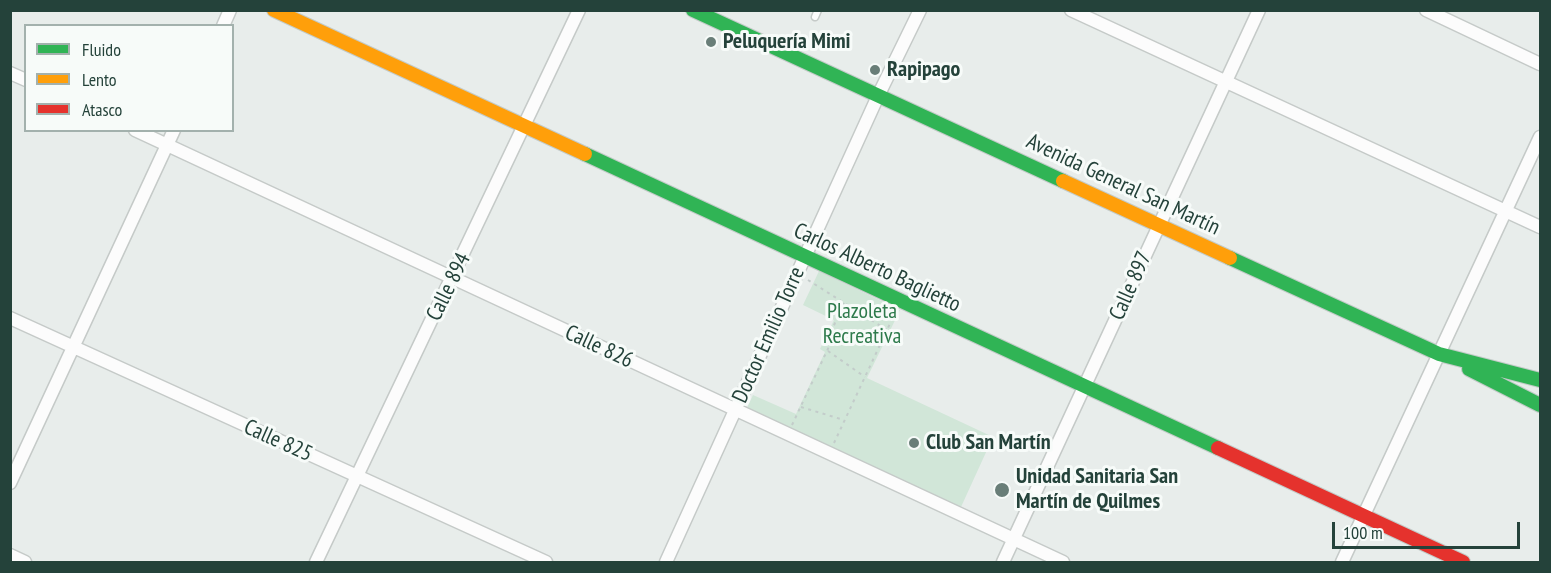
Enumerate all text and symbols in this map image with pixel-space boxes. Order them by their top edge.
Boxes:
legend [24,24,234,132]
place label: Peluquería Mimi [723,29,850,55]
marker: Peluquería Mimi [704,35,718,49]
text: Fluido [82,38,121,61]
place label: Rapipago [887,57,960,83]
marker: Rapipago [868,63,882,77]
text: Lento [82,68,117,91]
text: Atasco [82,98,122,121]
street label: Avenida General San Martín [1022,129,1224,241]
street label: Carlos Alberto Baglietto [789,218,965,318]
street label: Calle 897 [1104,248,1158,324]
street label: Calle 894 [421,249,477,325]
street label: Doctor Emilio Torre [727,263,811,407]
park label: Plazoleta Recreativa [823,299,901,350]
street label: Calle 826 [561,320,637,374]
street label: Calle 825 [240,414,316,468]
place label: Club San Martín [926,430,1051,456]
marker: Club San Martín [907,436,921,450]
place label: Unidad Sanitaria San Martín de Quilmes [1016,464,1178,516]
marker: Unidad Sanitaria San Martín de Quilmes [993,481,1011,499]
scale bar [1335,510,1522,548]
text: 100 m [1343,521,1383,544]

